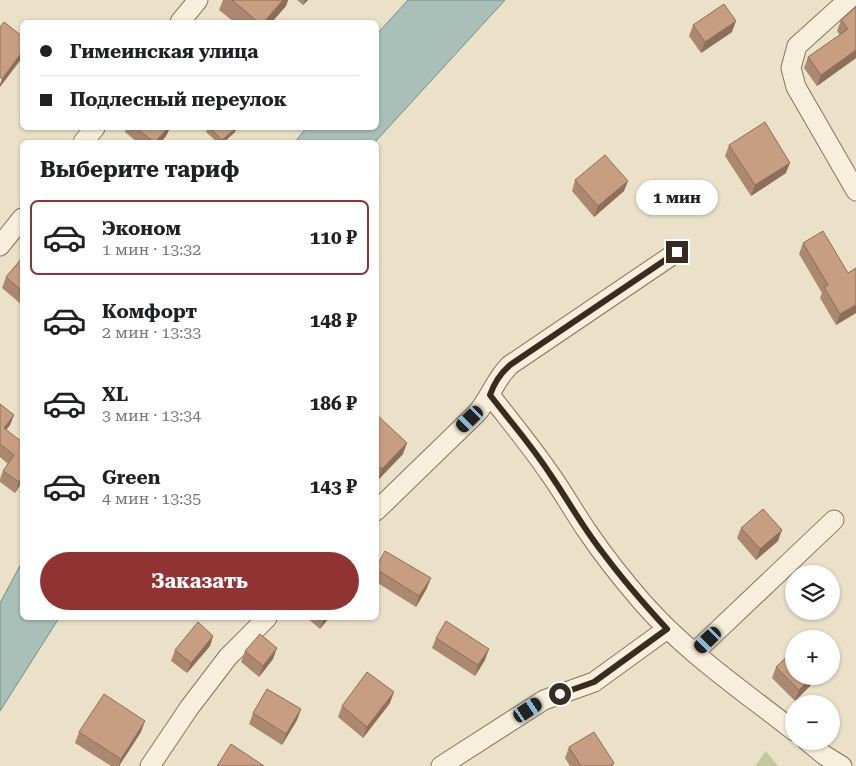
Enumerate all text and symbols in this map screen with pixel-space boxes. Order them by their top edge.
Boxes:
text: Гимеинская улица [70,40,258,63]
text: Подлесный переулок [70,88,287,111]
text: Выберите тариф [40,157,239,182]
callout: 1 мин [636,180,718,214]
text: 1 мин [653,188,701,207]
icon: car [42,215,87,260]
text: Эконом [102,217,181,240]
text: 110 ₽ [310,226,357,249]
text: 1 мин · 13:32 [102,240,201,259]
route end [666,241,688,263]
icon: car [42,298,87,343]
text: Комфорт [102,300,197,323]
text: 148 ₽ [310,309,357,332]
text: 2 мин · 13:33 [102,323,201,342]
icon: car [42,381,87,426]
text: XL [102,383,128,406]
text: 186 ₽ [310,392,357,415]
car [453,403,486,435]
text: 3 мин · 13:34 [102,406,201,425]
icon: car [42,464,87,509]
text: Green [102,466,160,489]
text: 143 ₽ [310,475,357,498]
text: 4 мин · 13:35 [102,489,201,508]
button: Заказать [40,552,359,610]
map controls [785,565,840,750]
button: layers [785,565,840,620]
car [691,624,724,656]
button: + [785,630,840,685]
route start [549,683,571,705]
car [511,695,544,725]
button: − [785,695,840,750]

